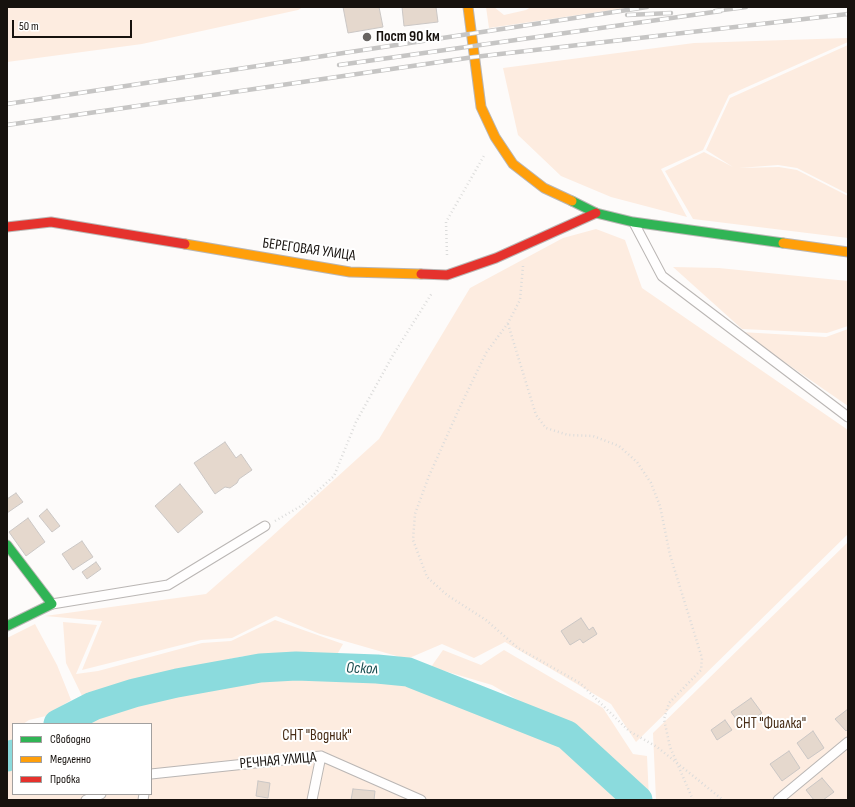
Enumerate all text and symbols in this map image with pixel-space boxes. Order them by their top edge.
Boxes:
scale bar [14,12,134,38]
text: 50 m [19,19,39,34]
place label: Пост 90 км [376,28,440,46]
marker: Пост 90 км [361,31,373,43]
street label: БЕРЕГОВАЯ УЛИЦА [261,235,357,265]
water label: Оскол [346,659,378,679]
park label: СНТ "Фиалка" [736,715,806,733]
legend [12,723,152,795]
park label: СНТ "Водник" [282,727,352,745]
text: Свободно [50,732,91,747]
street label: РЕЧНАЯ УЛИЦА [239,749,317,773]
text: Медленно [50,752,91,767]
text: Пробка [50,772,80,787]

